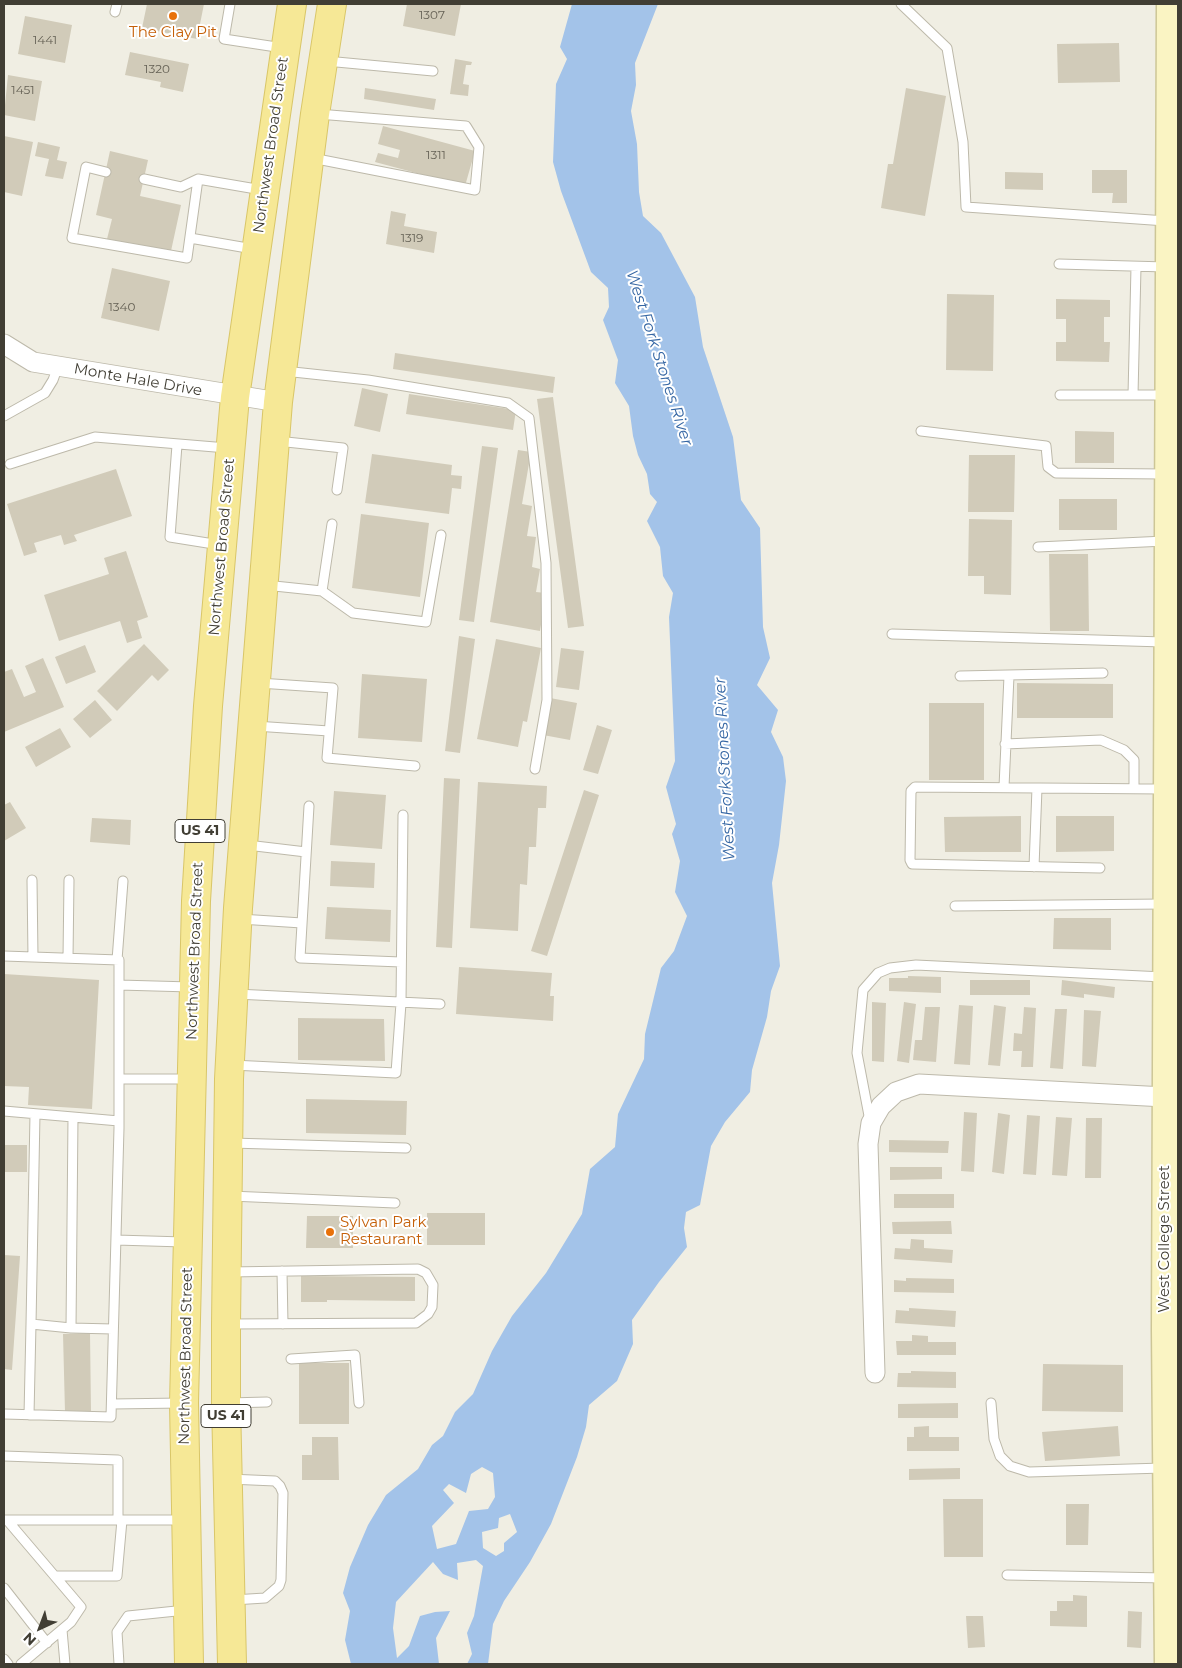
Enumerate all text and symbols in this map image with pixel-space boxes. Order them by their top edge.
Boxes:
house number: 1307 [419,8,445,22]
marker: The Clay Pit [167,10,179,22]
place label: The Clay Pit [129,24,217,42]
house number: 1441 [33,33,57,47]
street label: Northwest Broad Street [250,56,292,234]
house number: 1320 [144,62,170,76]
house number: 1451 [11,83,35,97]
house number: 1311 [426,148,446,162]
house number: 1319 [401,231,423,245]
water label: West Fork Stones River [622,268,696,448]
house number: 1340 [109,300,135,314]
street label: Monte Hale Drive [72,360,204,400]
street label: Northwest Broad Street [205,458,239,636]
water label: West Fork Stones River [711,677,739,861]
road number: US 41 [175,819,225,842]
street label: Northwest Broad Street [183,862,207,1040]
street label: West College Street [1156,1165,1174,1313]
place label: Sylvan Park Restaurant [340,1214,426,1249]
marker: Sylvan Park Restaurant [324,1226,336,1238]
street label: Northwest Broad Street [175,1267,197,1445]
road number: US 41 [201,1404,251,1428]
north arrow [15,1603,65,1653]
text: N [19,1629,40,1649]

